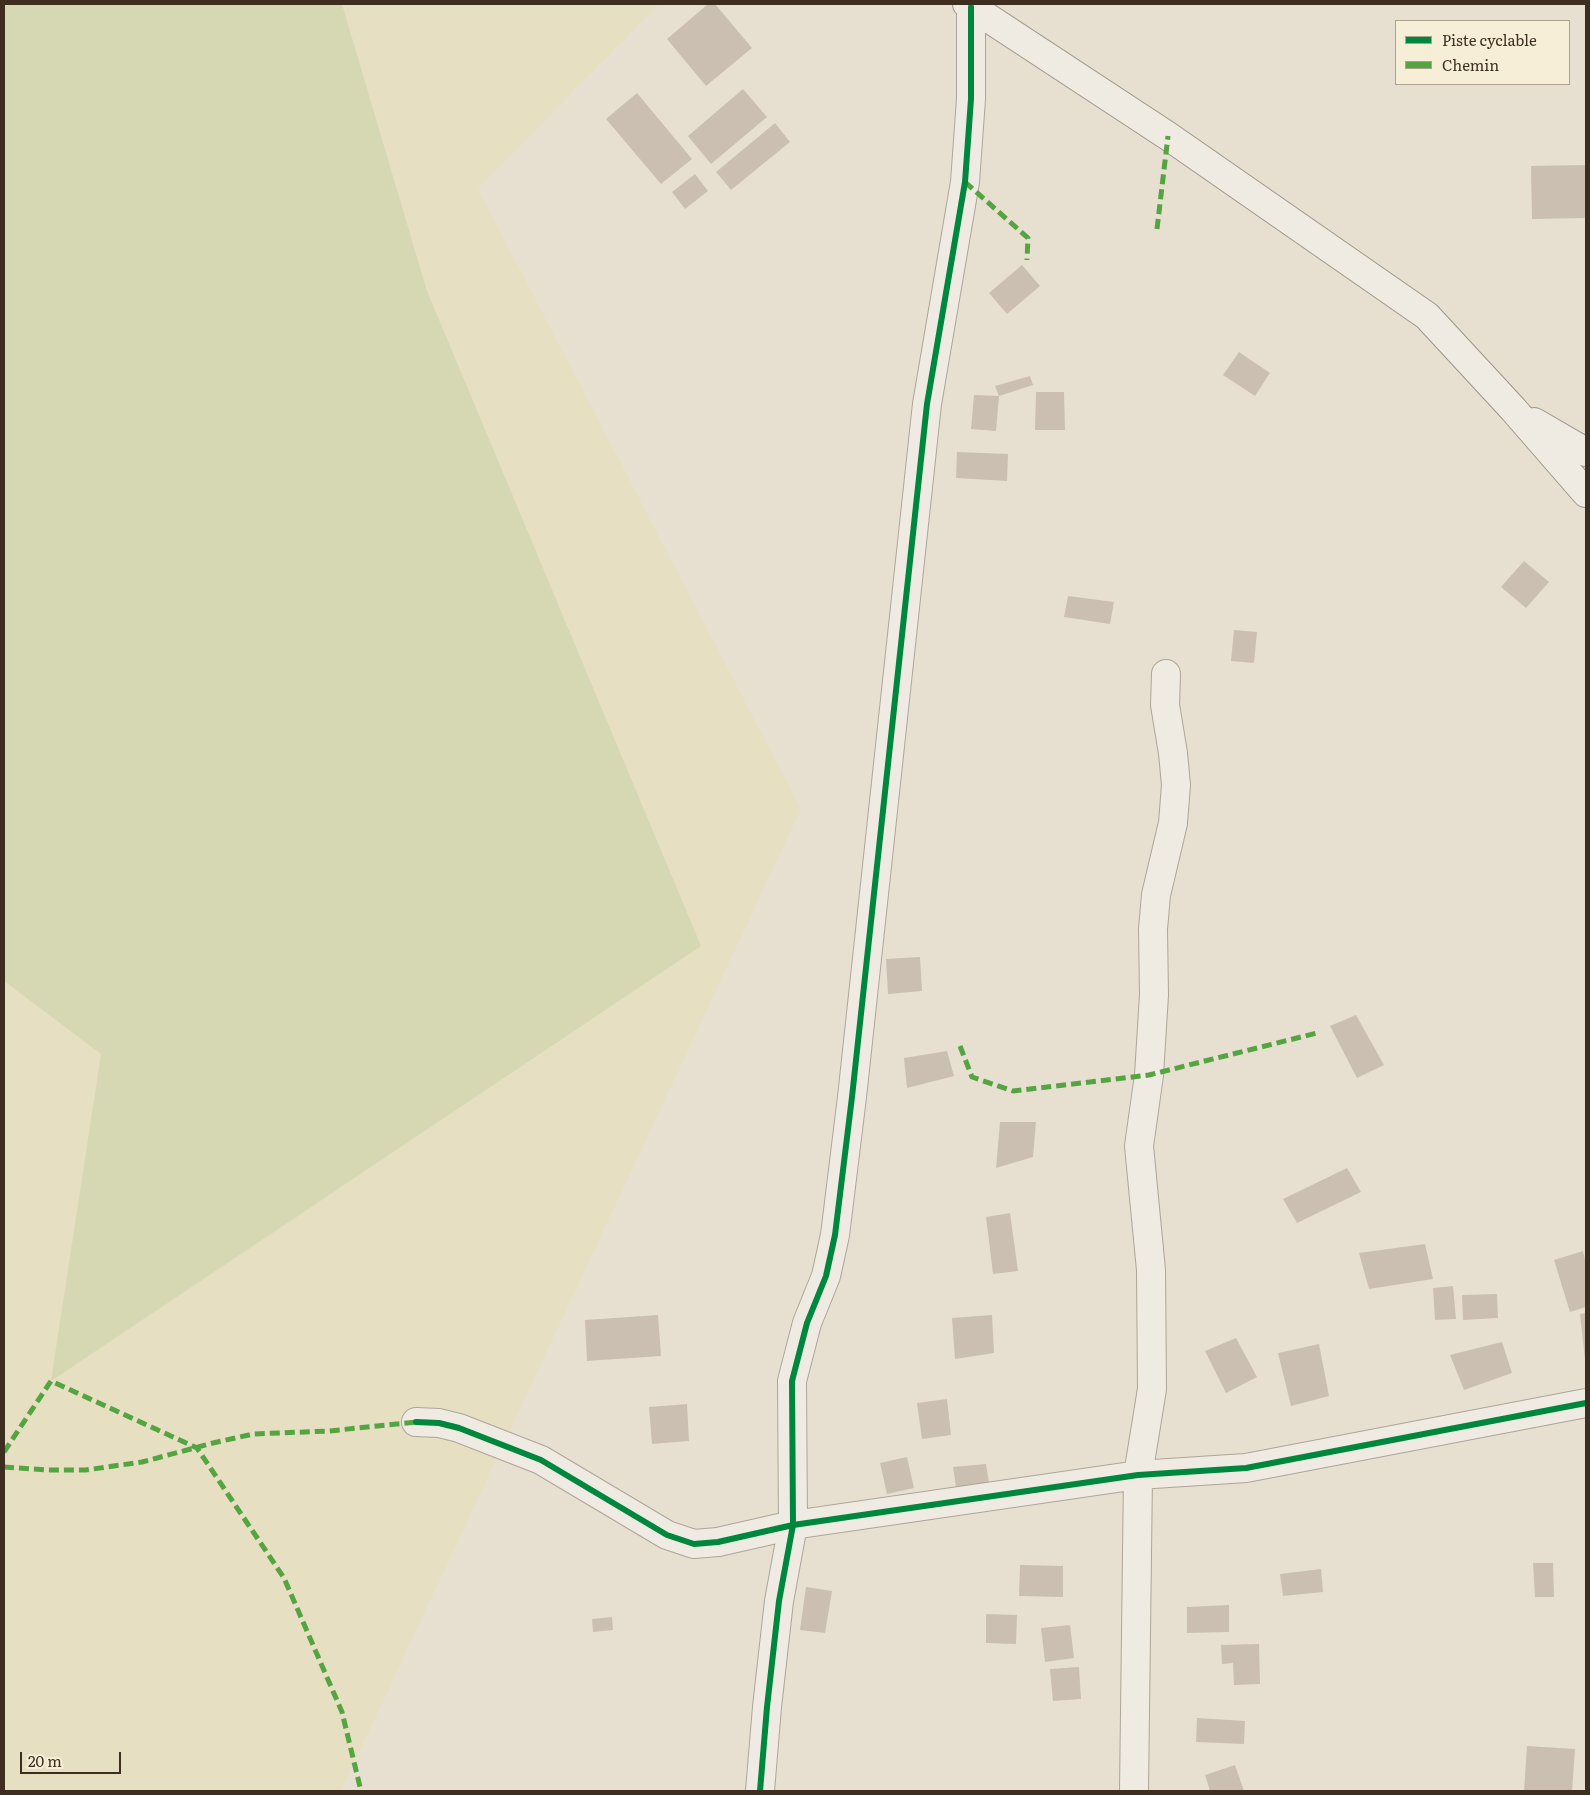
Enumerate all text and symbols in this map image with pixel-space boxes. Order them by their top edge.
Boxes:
legend [1395,20,1570,85]
text: Piste cyclable [1442,28,1537,51]
text: Chemin [1442,53,1499,76]
scale bar [22,1742,124,1774]
text: 20 m [28,1749,62,1772]

